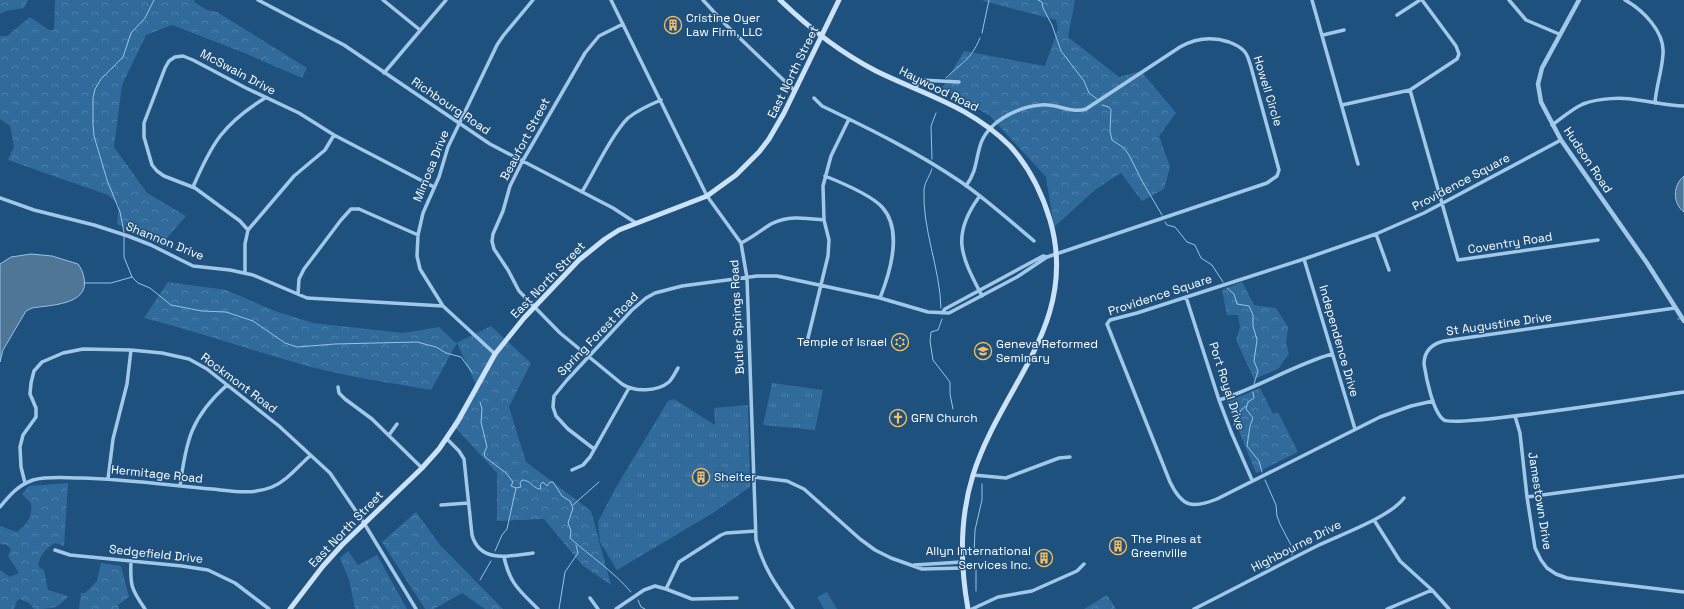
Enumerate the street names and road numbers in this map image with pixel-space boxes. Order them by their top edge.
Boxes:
street label: East North Street [764,23,822,121]
street label: McSwain Drive [197,45,279,99]
street label: Howell Circle [1250,54,1286,128]
street label: Haywood Road [897,63,981,115]
street label: Richbourg Road [408,74,494,138]
street label: Beaufort Street [496,95,554,183]
street label: Hudson Road [1560,124,1616,196]
street label: Mimosa Drive [409,128,453,204]
street label: Providence Square [1409,149,1513,215]
street label: Shannon Drive [124,218,206,264]
street label: Coventry Road [1467,228,1553,258]
street label: East North Street [507,238,589,322]
street label: Butler Springs Road [726,259,748,375]
street label: Providence Square [1106,271,1214,319]
street label: Independence Drive [1315,283,1363,399]
street label: Spring Forest Road [554,289,642,379]
street label: St Augustine Drive [1445,309,1553,339]
street label: Port Royal Drive [1205,340,1249,432]
street label: Rockmont Road [198,349,280,417]
street label: Jamestown Drive [1524,451,1556,551]
street label: Hermitage Road [110,461,204,487]
street label: East North Street [305,487,387,571]
street label: Highbourne Drive [1248,516,1344,576]
street label: Sedgefield Drive [108,541,204,567]

